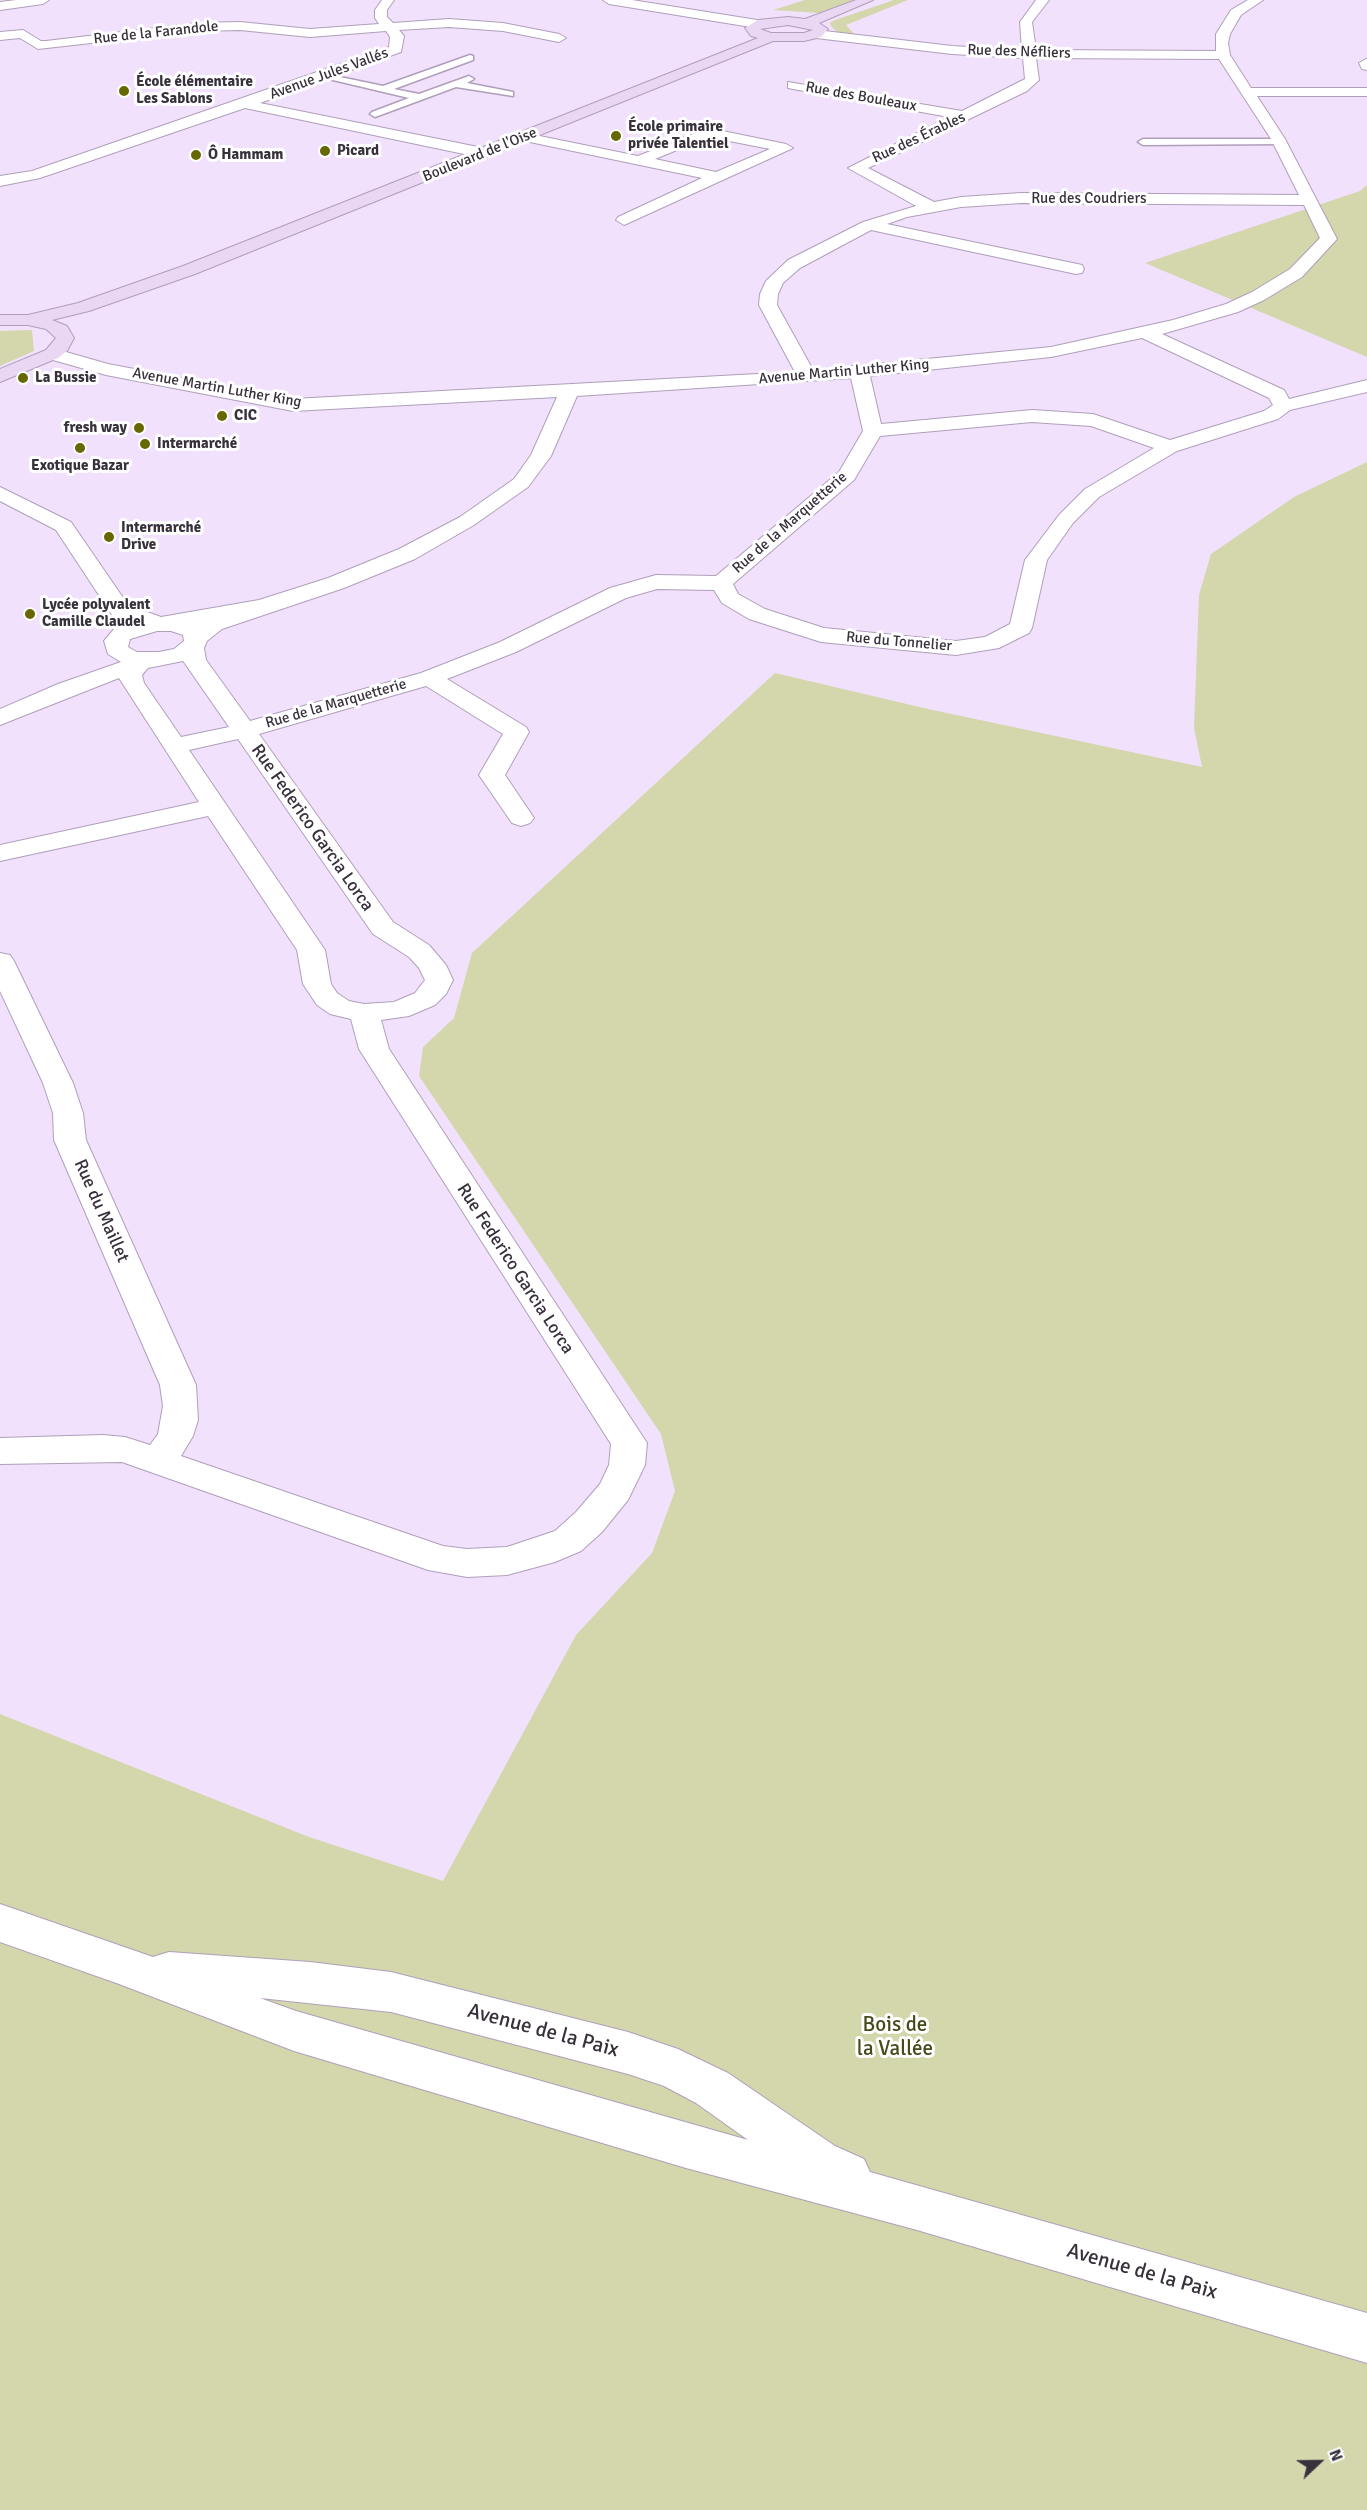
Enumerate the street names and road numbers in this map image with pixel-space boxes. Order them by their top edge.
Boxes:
street label: Rue de la Farandole [93,17,219,49]
street label: Rue des Néfliers [967,41,1071,63]
street label: Avenue Jules Vallés [267,44,391,104]
street label: Rue des Bouleaux [804,78,918,116]
street label: Rue des Érables [870,109,968,167]
street label: Boulevard de l'Oise [420,124,540,186]
street label: Rue des Coudriers [1031,190,1147,208]
street label: Avenue Martin Luther King [758,356,930,388]
street label: Avenue Martin Luther King [131,364,303,412]
street label: Rue de la Marquetterie [729,468,851,578]
street label: Rue du Tonnelier [845,628,953,656]
street label: Rue de la Marquetterie [264,675,408,733]
street label: Rue Federico Garcia Lorca [246,740,378,916]
street label: Rue du Maillet [69,1156,133,1266]
street label: Rue Federico Garcia Lorca [452,1180,578,1358]
street label: Avenue de la Paix [465,1999,621,2063]
street label: Avenue de la Paix [1064,2238,1220,2306]

